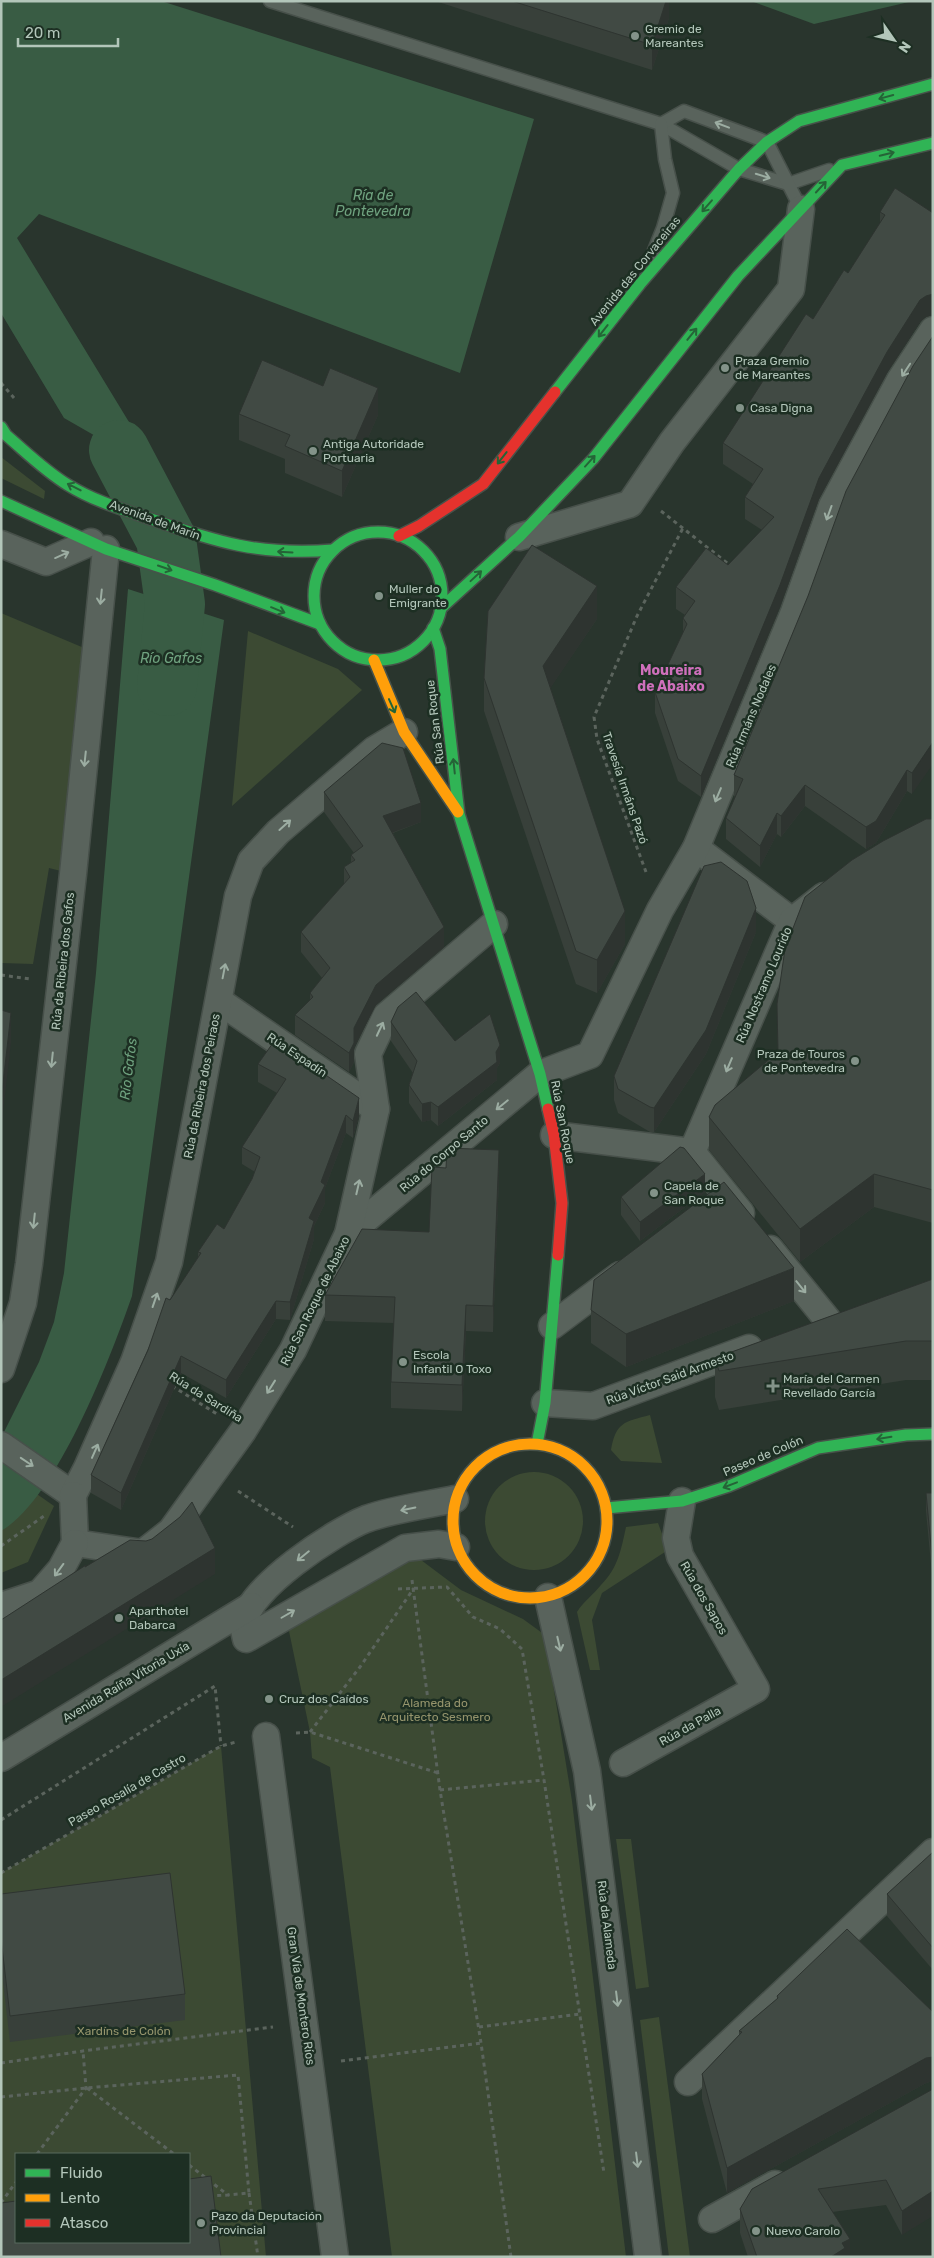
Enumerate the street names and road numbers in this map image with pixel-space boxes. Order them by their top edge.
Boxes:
street label: Avenida das Corvaceiras [587,214,683,328]
street label: Avenida de Marín [108,497,202,543]
street label: Rúa Irmáns Nodales [723,662,779,770]
street label: Rúa San Roque [423,679,447,765]
street label: Travesía Irmáns Pazó [599,730,651,846]
street label: Rúa da Ribeira dos Gafos [49,892,77,1030]
street label: Rúa Nostramo Lourido [733,925,795,1045]
street label: Rúa da Ribeira dos Peiraos [181,1012,223,1160]
street label: Rúa Espadín [264,1030,330,1080]
street label: Rúa San Roque [548,1079,578,1165]
street label: Rúa do Corpo Santo [397,1113,491,1195]
street label: Rúa San Roque de Abaixo [278,1234,352,1368]
street label: Rúa Víctor Said Armesto [604,1348,736,1408]
street label: Rúa da Sardiña [167,1369,245,1425]
street label: Paseo de Colón [721,1433,805,1479]
street label: Rúa dos Sapos [677,1559,731,1637]
street label: Avenida Raíña Vitoria Uxía [60,1639,192,1725]
street label: Rúa da Palla [657,1703,723,1749]
street label: Paseo Rosalía de Castro [66,1751,188,1829]
street label: Rúa da Alameda [595,1880,619,1970]
street label: Gran Vía de Montero Ríos [284,1926,318,2066]

